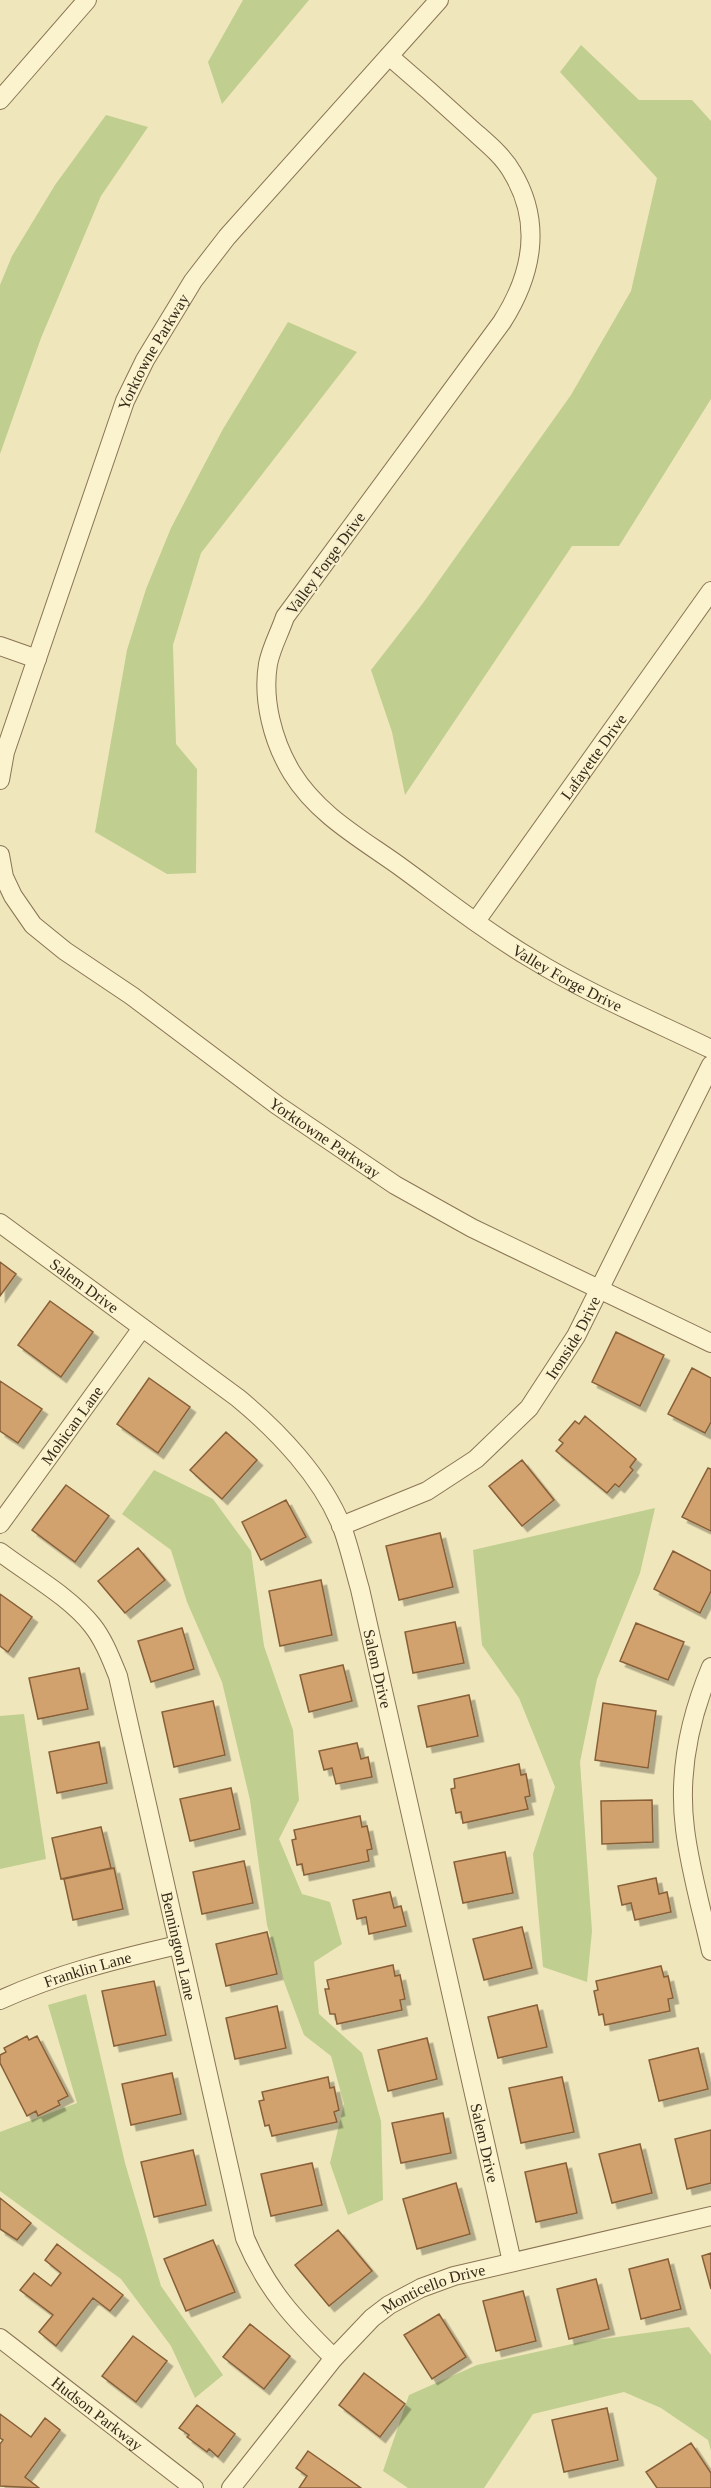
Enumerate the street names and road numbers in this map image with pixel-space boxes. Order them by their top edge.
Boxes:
street label: Yorktowne Parkway [115,291,193,412]
street label: Valley Forge Drive [283,509,369,618]
street label: Lafayette Drive [557,711,630,803]
street label: Valley Forge Drive [509,941,625,1015]
street label: Yorktowne Parkway [266,1094,384,1182]
street label: Salem Drive [47,1255,122,1316]
street label: Ironside Drive [542,1293,603,1382]
street label: Mohican Lane [38,1383,106,1468]
street label: Salem Drive [360,1628,395,1710]
street label: Bennington Lane [158,1890,199,2002]
street label: Franklin Lane [42,1949,133,1990]
street label: Salem Drive [467,2102,502,2184]
street label: Monticello Drive [378,2261,487,2317]
street label: Hudson Parkway [48,2373,146,2455]

